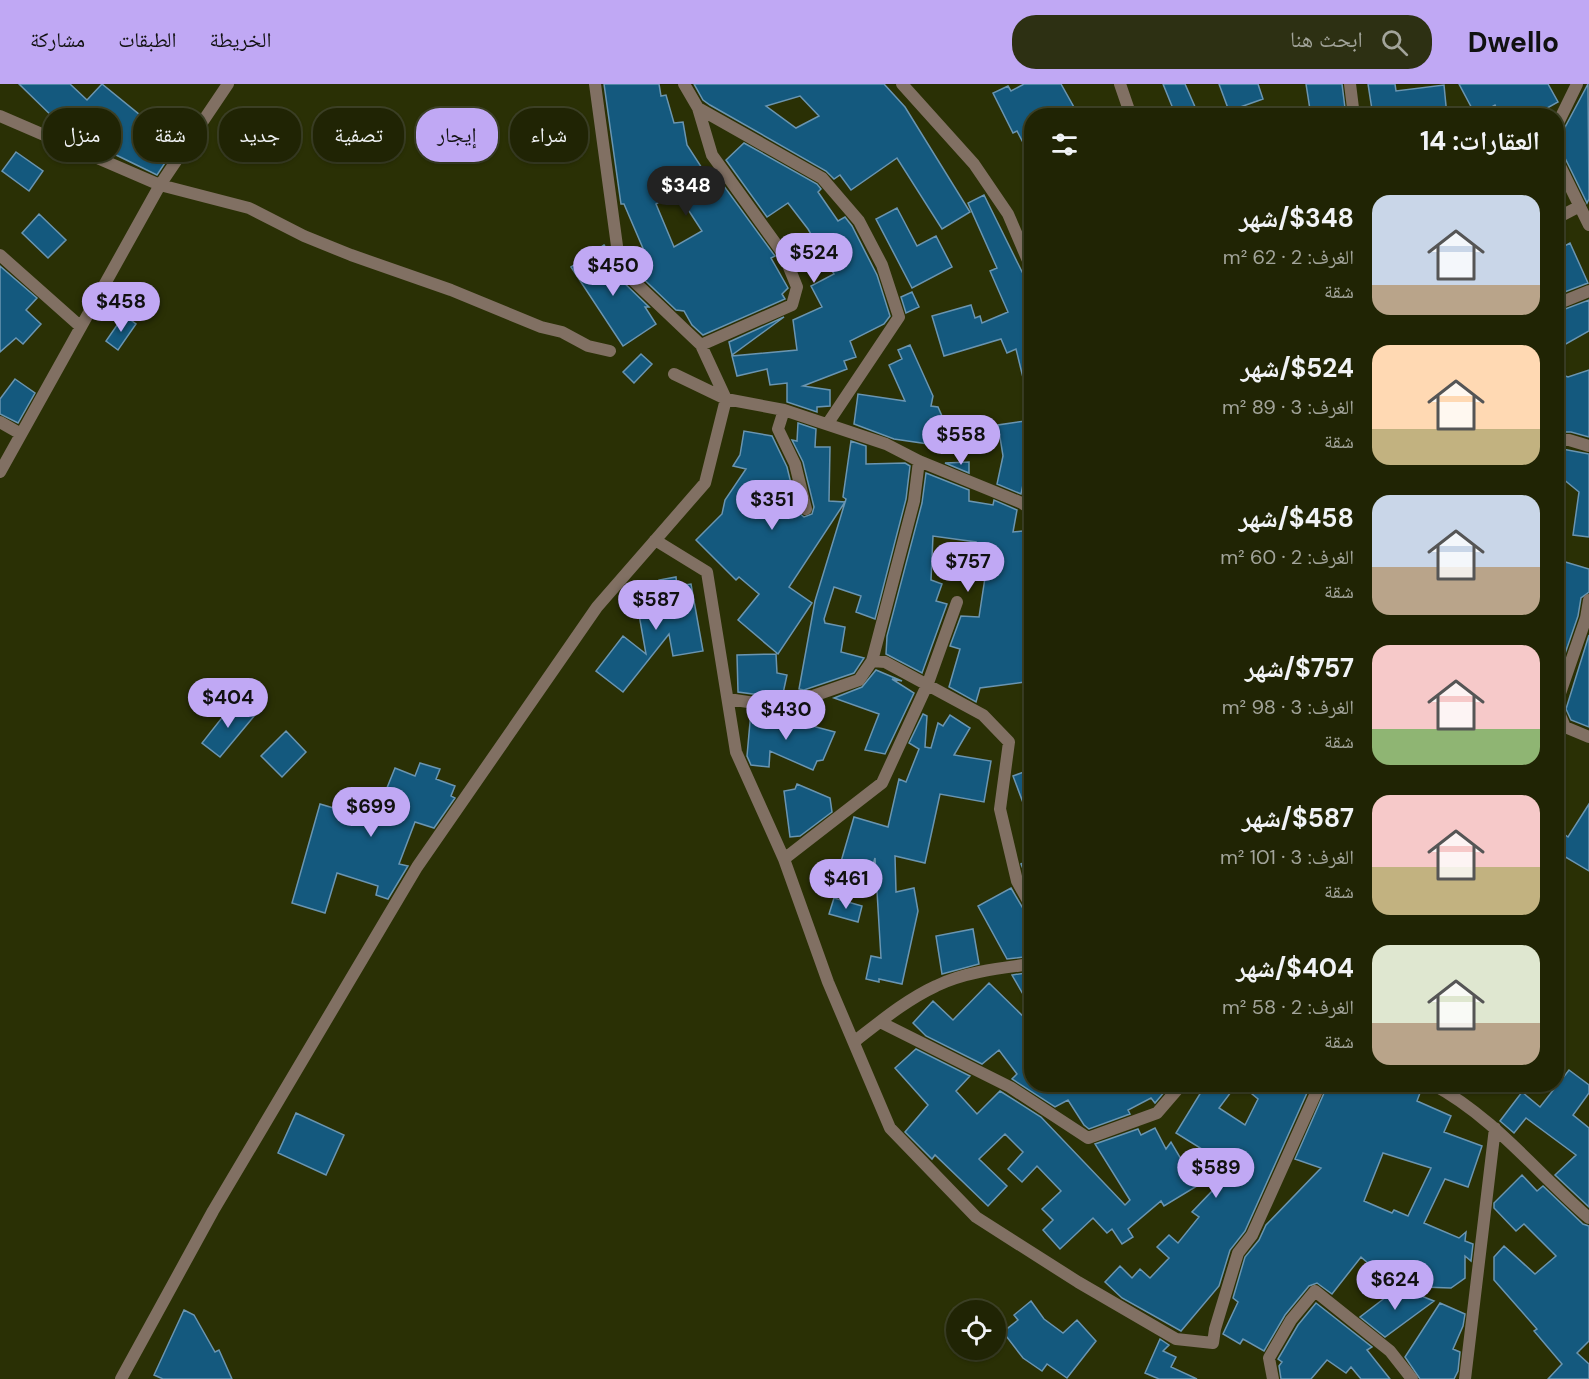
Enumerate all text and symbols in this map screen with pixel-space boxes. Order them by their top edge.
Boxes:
search box [1012,15,1432,69]
text: Dwello [1468,24,1559,61]
text: ابحث هنا [1290,25,1363,54]
text: مشاركة [30,26,85,54]
text: الطبقات [118,26,177,54]
text: الخريطة [210,26,271,54]
icon: search [1378,26,1411,59]
chip: منزل [43,108,121,162]
chip: شقة [133,108,207,162]
chip: جديد [219,108,301,162]
chip: تصفية [313,108,404,162]
chip: إيجار [416,108,498,162]
chip: شراء [510,108,588,162]
text: العقارات: 14 [1420,124,1540,158]
icon: filters [1048,128,1081,161]
pin: $348 [650,166,722,217]
text: $348 [661,172,711,198]
text: $348/شهر [1239,201,1354,235]
icon: home [1420,219,1492,291]
pin: $524 [778,233,850,284]
text: $524 [790,239,838,265]
text: الغرف: 2 · 62 m² [1223,244,1354,270]
pin: $450 [577,246,649,297]
text: $450 [587,252,639,278]
text: شقة [1324,278,1354,304]
pin: $458 [85,282,157,333]
text: $458 [96,288,146,314]
text: $524/شهر [1241,351,1354,385]
icon: home [1420,369,1492,441]
text: الغرف: 3 · 89 m² [1222,394,1354,420]
pin: $558 [925,415,997,466]
text: $558 [936,421,986,447]
text: شقة [1324,428,1354,454]
pin: $351 [736,480,808,531]
text: $351 [750,486,794,512]
text: $458/شهر [1239,501,1354,535]
icon: home [1420,519,1492,591]
pin: $757 [932,542,1004,593]
text: الغرف: 2 · 60 m² [1220,544,1354,570]
text: $757 [945,548,991,574]
text: شقة [1324,578,1354,604]
pin: $587 [620,580,692,631]
text: $587 [632,586,680,612]
text: $757/شهر [1245,651,1354,685]
icon: home [1420,669,1492,741]
pin: $404 [192,678,264,729]
text: $404 [202,684,254,710]
pin: $430 [750,690,822,741]
text: الغرف: 3 · 98 m² [1222,694,1354,720]
text: $430 [760,696,812,722]
text: شقة [1324,728,1354,754]
pin: $699 [335,787,407,838]
text: $699 [346,793,396,819]
text: $587/شهر [1242,801,1354,835]
icon: home [1420,819,1492,891]
text: الغرف: 3 · 101 m² [1220,844,1354,870]
pin: $461 [810,859,882,910]
text: $461 [823,865,869,891]
text: شقة [1324,878,1354,904]
text: $404/شهر [1236,951,1354,985]
icon: home [1420,969,1492,1041]
text: الغرف: 2 · 58 m² [1222,994,1354,1020]
text: شقة [1324,1028,1354,1054]
pin: $589 [1180,1148,1252,1199]
text: $589 [1191,1154,1241,1180]
pin: $624 [1359,1260,1431,1311]
text: $624 [1371,1266,1419,1292]
map controls [946,1300,1006,1360]
button: locate [946,1300,1006,1360]

